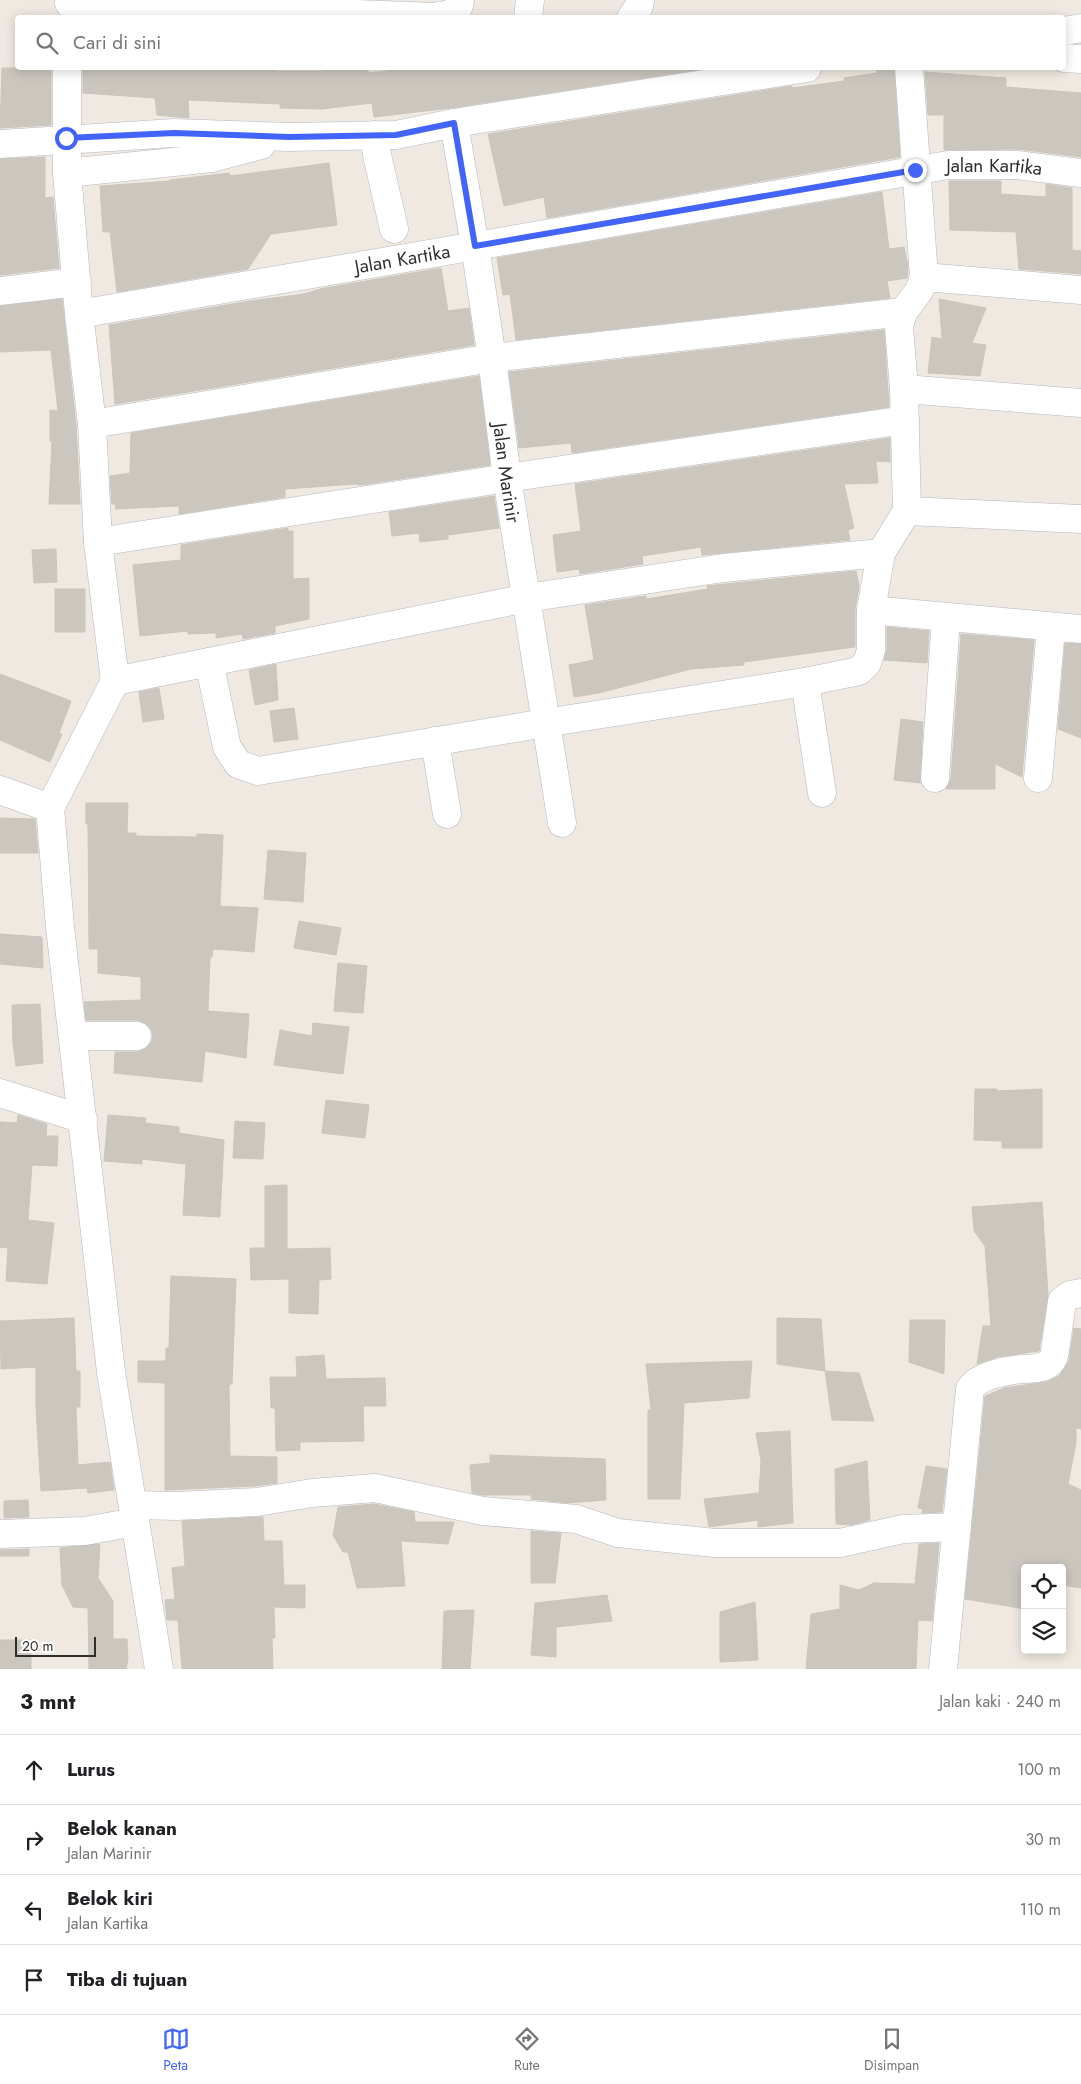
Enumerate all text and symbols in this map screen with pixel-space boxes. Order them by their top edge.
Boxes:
search box [15,15,1066,70]
icon: search [33,29,61,57]
text: Cari di sini [73,29,161,56]
route start [55,127,78,150]
street label: Jalan Kartika [943,151,1044,182]
route end [904,159,927,182]
street label: Jalan Kartika [350,237,452,281]
street label: Jalan Marinir [486,419,528,525]
map controls [1021,1564,1066,1654]
button: locate [1021,1564,1066,1609]
button: layers [1021,1609,1066,1654]
scale bar [15,1634,96,1657]
text: 20 m [22,1636,54,1656]
text: 3 mnt [20,1687,75,1717]
text: Jalan kaki · 240 m [939,1690,1061,1713]
icon: ahead [20,1756,48,1784]
text: Lurus [67,1756,115,1783]
text: 100 m [1017,1758,1061,1781]
text: Belok kanan [67,1815,177,1842]
icon: right [20,1826,48,1854]
text: 30 m [1025,1828,1061,1851]
text: Jalan Marinir [67,1842,151,1865]
text: Belok kiri [67,1885,153,1912]
icon: left [20,1896,48,1924]
text: 110 m [1020,1898,1061,1921]
text: Jalan Kartika [67,1912,148,1935]
icon: arrive [20,1966,48,1994]
text: Tiba di tujuan [67,1966,187,1993]
tab: Peta [162,2025,190,2075]
tab: Rute [513,2025,541,2075]
tab: Disimpan [864,2025,919,2075]

